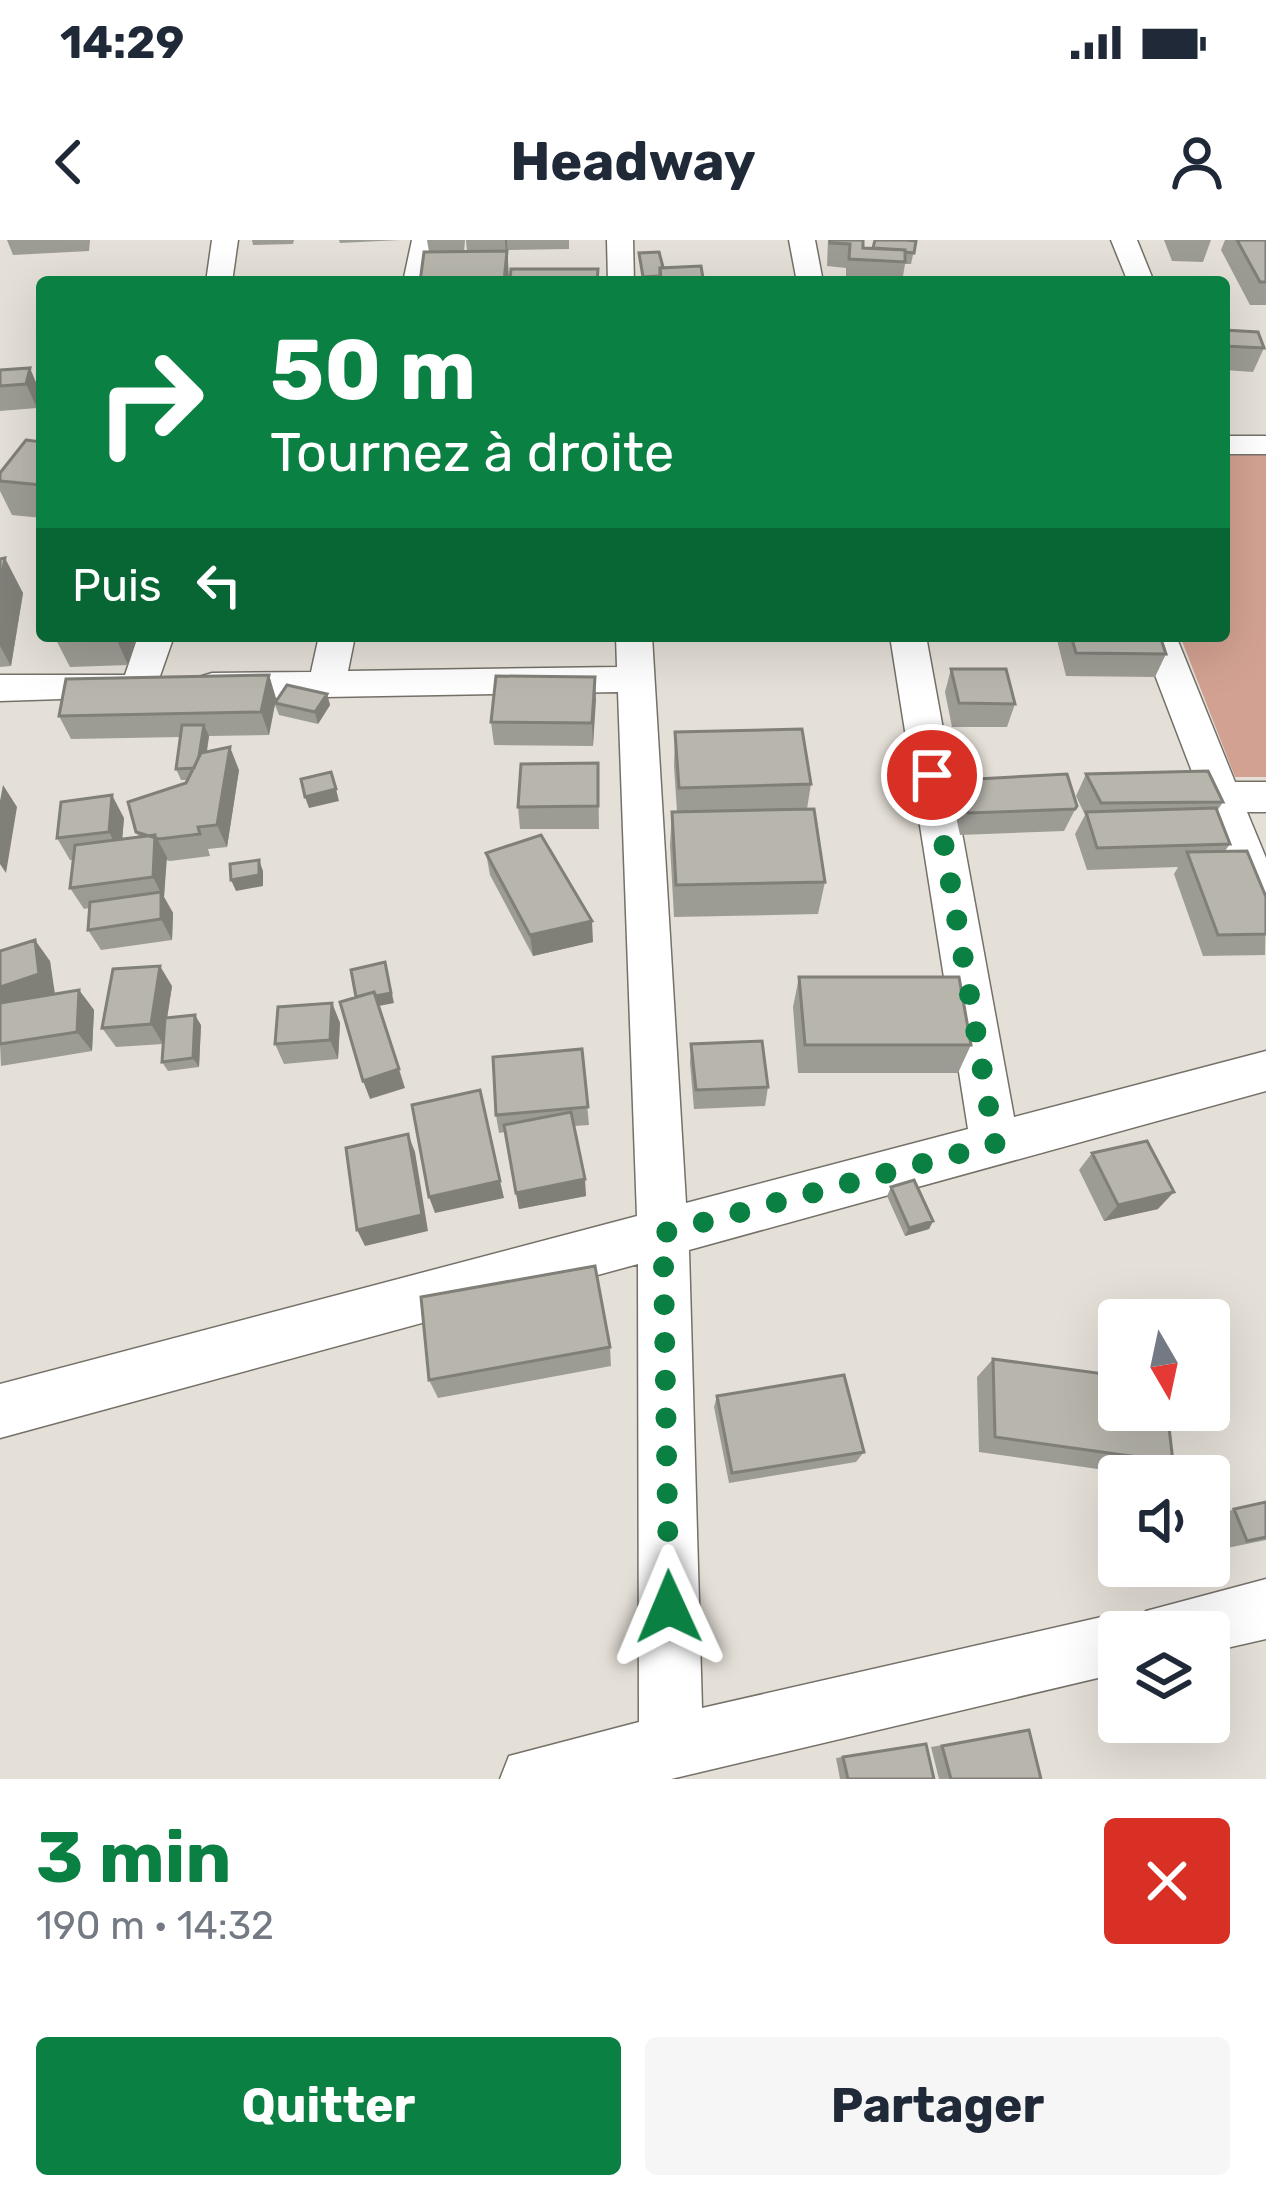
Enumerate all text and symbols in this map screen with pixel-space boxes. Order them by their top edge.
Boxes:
text: 14:29 [60,16,184,69]
icon: back [36,129,102,195]
icon: person [1164,129,1230,195]
text: Headway [510,130,756,194]
text: 50 m [270,320,476,420]
icon: right [72,324,228,480]
text: Tournez à droite [270,421,674,485]
icon: left [186,552,252,618]
text: Puis [72,559,162,612]
pin [881,724,983,826]
icon: arrive [899,742,965,808]
north arrow [1098,1299,1230,1431]
map controls [1098,1299,1230,1743]
button: sound [1098,1455,1230,1587]
position arrow [606,1544,732,1670]
button: layers [1098,1611,1230,1743]
text: 3 min [36,1815,232,1900]
button: close [1104,1818,1230,1944]
text: 190 m · 14:32 [36,1903,274,1949]
button: Quitter [36,2037,621,2175]
button: Partager [645,2037,1230,2175]

